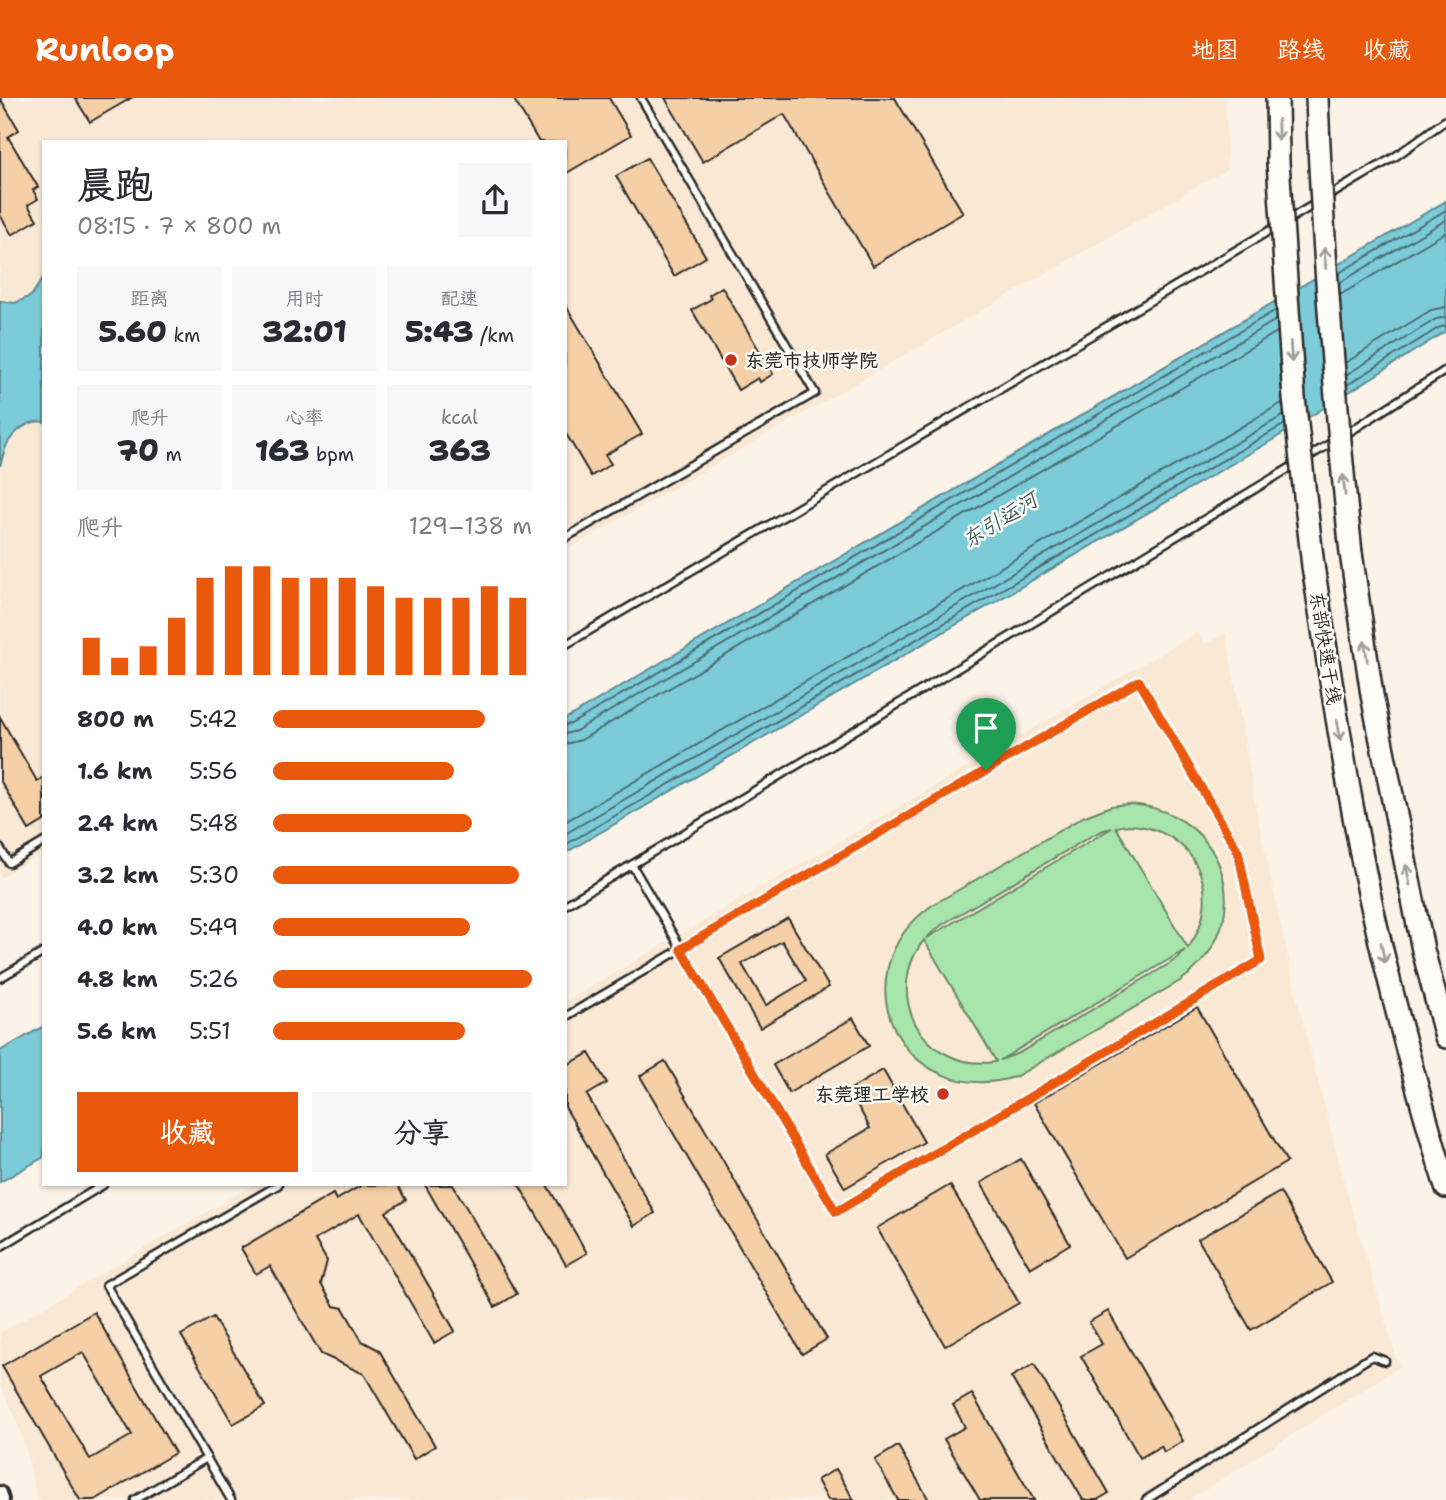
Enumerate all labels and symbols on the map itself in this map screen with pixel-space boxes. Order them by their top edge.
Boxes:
one-way arrow [1271,118,1285,141]
one-way arrow [1318,247,1331,270]
one-way arrow [1285,341,1298,363]
place label: 东莞市技师学院 [745,348,878,373]
marker: 东莞市技师学院 [723,352,739,368]
one-way arrow [1337,474,1350,496]
water label: 东引运河 [957,484,1046,554]
street label: 东部快速干线 [1304,590,1347,706]
one-way arrow [1359,641,1372,663]
pin [956,698,1016,770]
one-way arrow [1333,718,1346,741]
one-way arrow [1400,864,1414,887]
one-way arrow [1377,941,1391,964]
place label: 东莞理工学校 [815,1082,929,1107]
marker: 东莞理工学校 [935,1086,951,1102]

